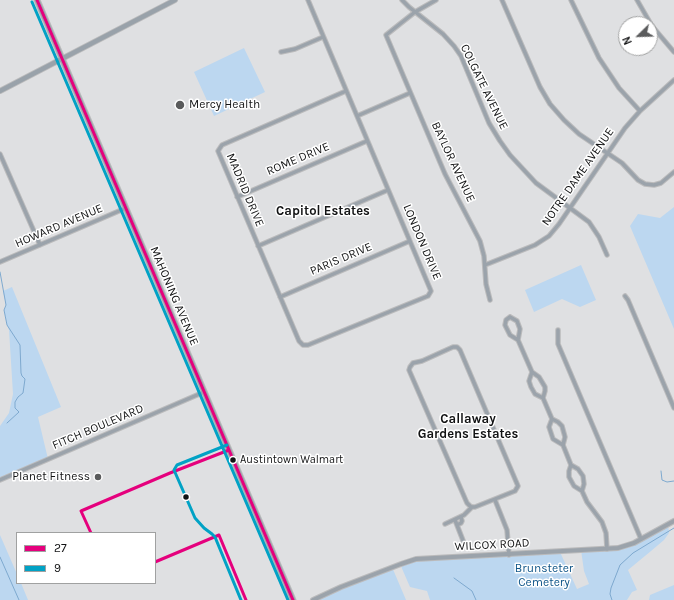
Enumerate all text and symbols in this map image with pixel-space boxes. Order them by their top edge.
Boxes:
north arrow [618,16,658,56]
text: N [620,34,635,47]
street label: COLGATE AVENUE [457,42,511,132]
place label: Mercy Health [189,98,260,112]
marker: Mercy Health [174,99,186,111]
street label: BAYLOR AVENUE [428,120,478,204]
street label: NOTRE DAME AVENUE [539,125,617,229]
street label: ROME DRIVE [264,139,332,179]
street label: MADRID DRIVE [223,151,267,229]
street label: HOWARD AVENUE [13,201,105,251]
street label: LONDON DRIVE [400,202,444,282]
district label: Capitol Estates [276,203,370,219]
street label: PARIS DRIVE [308,239,374,279]
street label: MAHONING AVENUE [147,244,201,348]
street label: FITCH BOULEVARD [50,401,146,453]
district label: Callaway Gardens Estates [418,411,518,442]
place label: Austintown Walmart [240,453,343,467]
marker: Austintown Walmart [228,455,238,465]
place label: Planet Fitness [12,470,90,484]
marker: Planet Fitness [93,472,103,482]
unlabelled marker [181,492,191,502]
legend [16,532,156,584]
street label: WILCOX ROAD [454,536,530,554]
text: 27 [54,541,67,555]
text: 9 [54,561,61,575]
park label: Brunsteter Cemetery [515,562,573,590]

